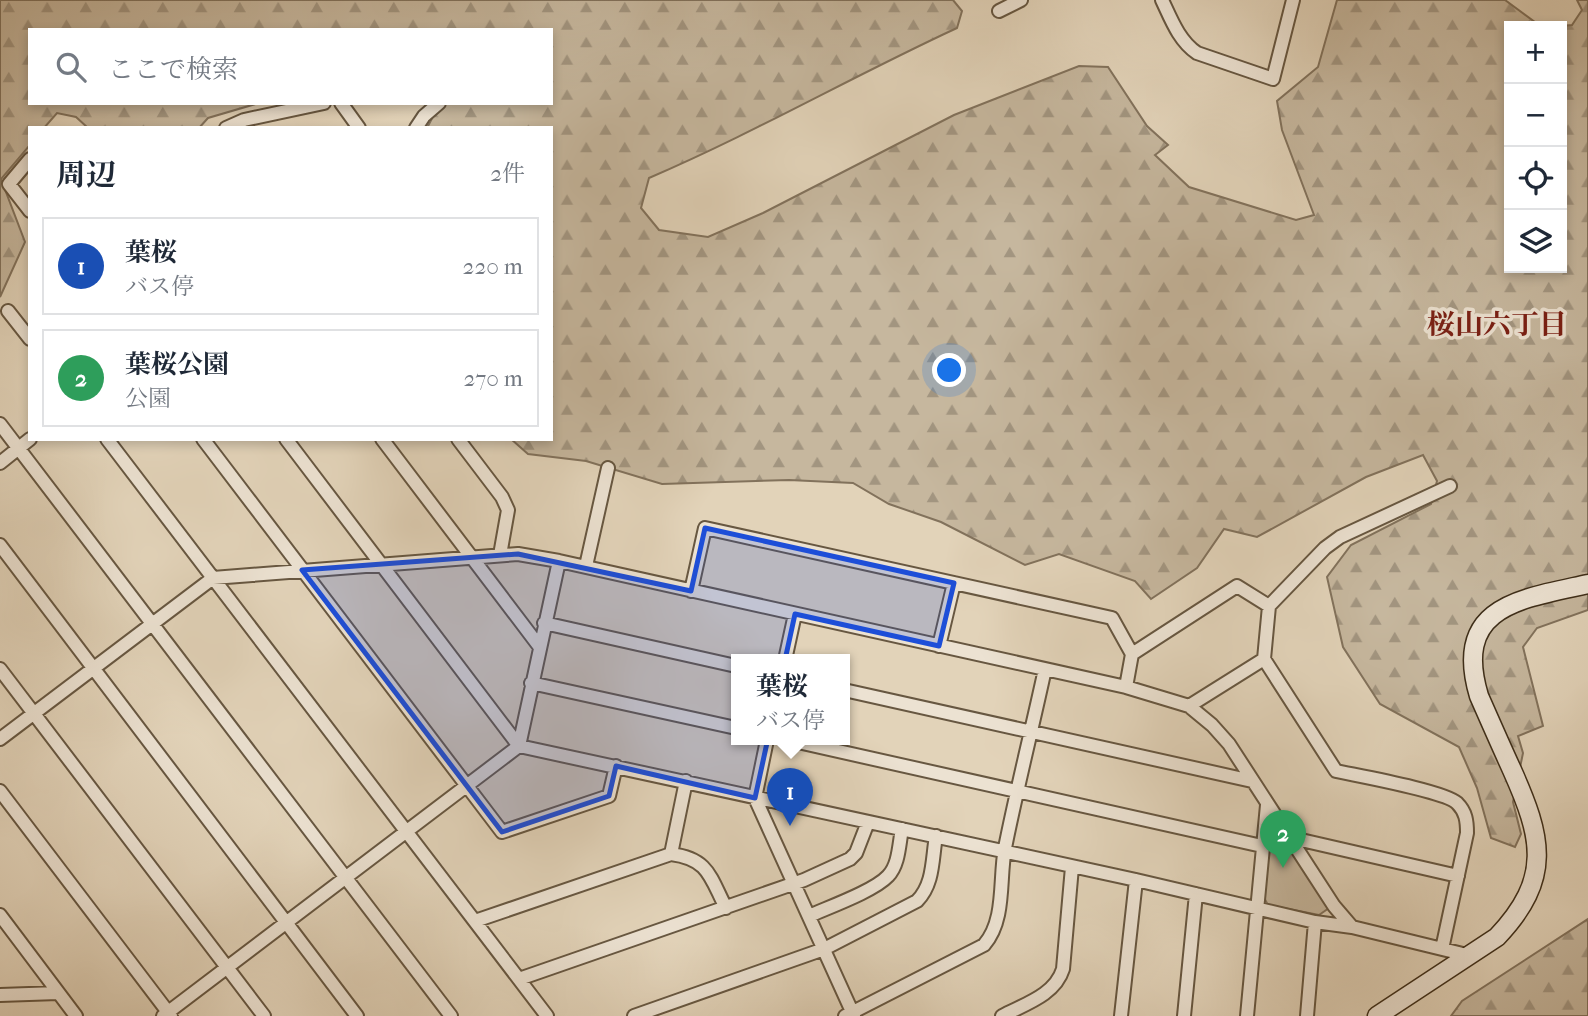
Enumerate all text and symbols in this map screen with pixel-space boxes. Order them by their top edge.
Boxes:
map controls [1504,21,1567,273]
button: + [1504,21,1567,84]
search box [28,28,553,105]
icon: search [52,48,90,86]
text: ここで検索 [108,54,238,85]
button: − [1504,84,1567,147]
button: locate [1504,147,1567,210]
text: 周辺 [56,158,116,193]
text: 2件 [490,160,525,187]
button: layers [1504,210,1567,273]
text: 葉桜 [125,237,177,268]
text: 1 [77,253,85,280]
text: 220 m [463,253,523,280]
text: バス停 [125,273,194,300]
district label: 桜山六丁目 [1427,308,1567,341]
text: 葉桜公園 [125,349,229,380]
your location [932,353,966,387]
text: 2 [75,365,87,392]
text: 270 m [463,365,523,392]
text: 公園 [125,385,171,412]
popup [731,654,850,745]
text: 葉桜 [756,671,808,702]
text: バス停 [756,707,825,734]
pin: 1 [767,768,813,826]
pin: 2 [1260,810,1306,868]

